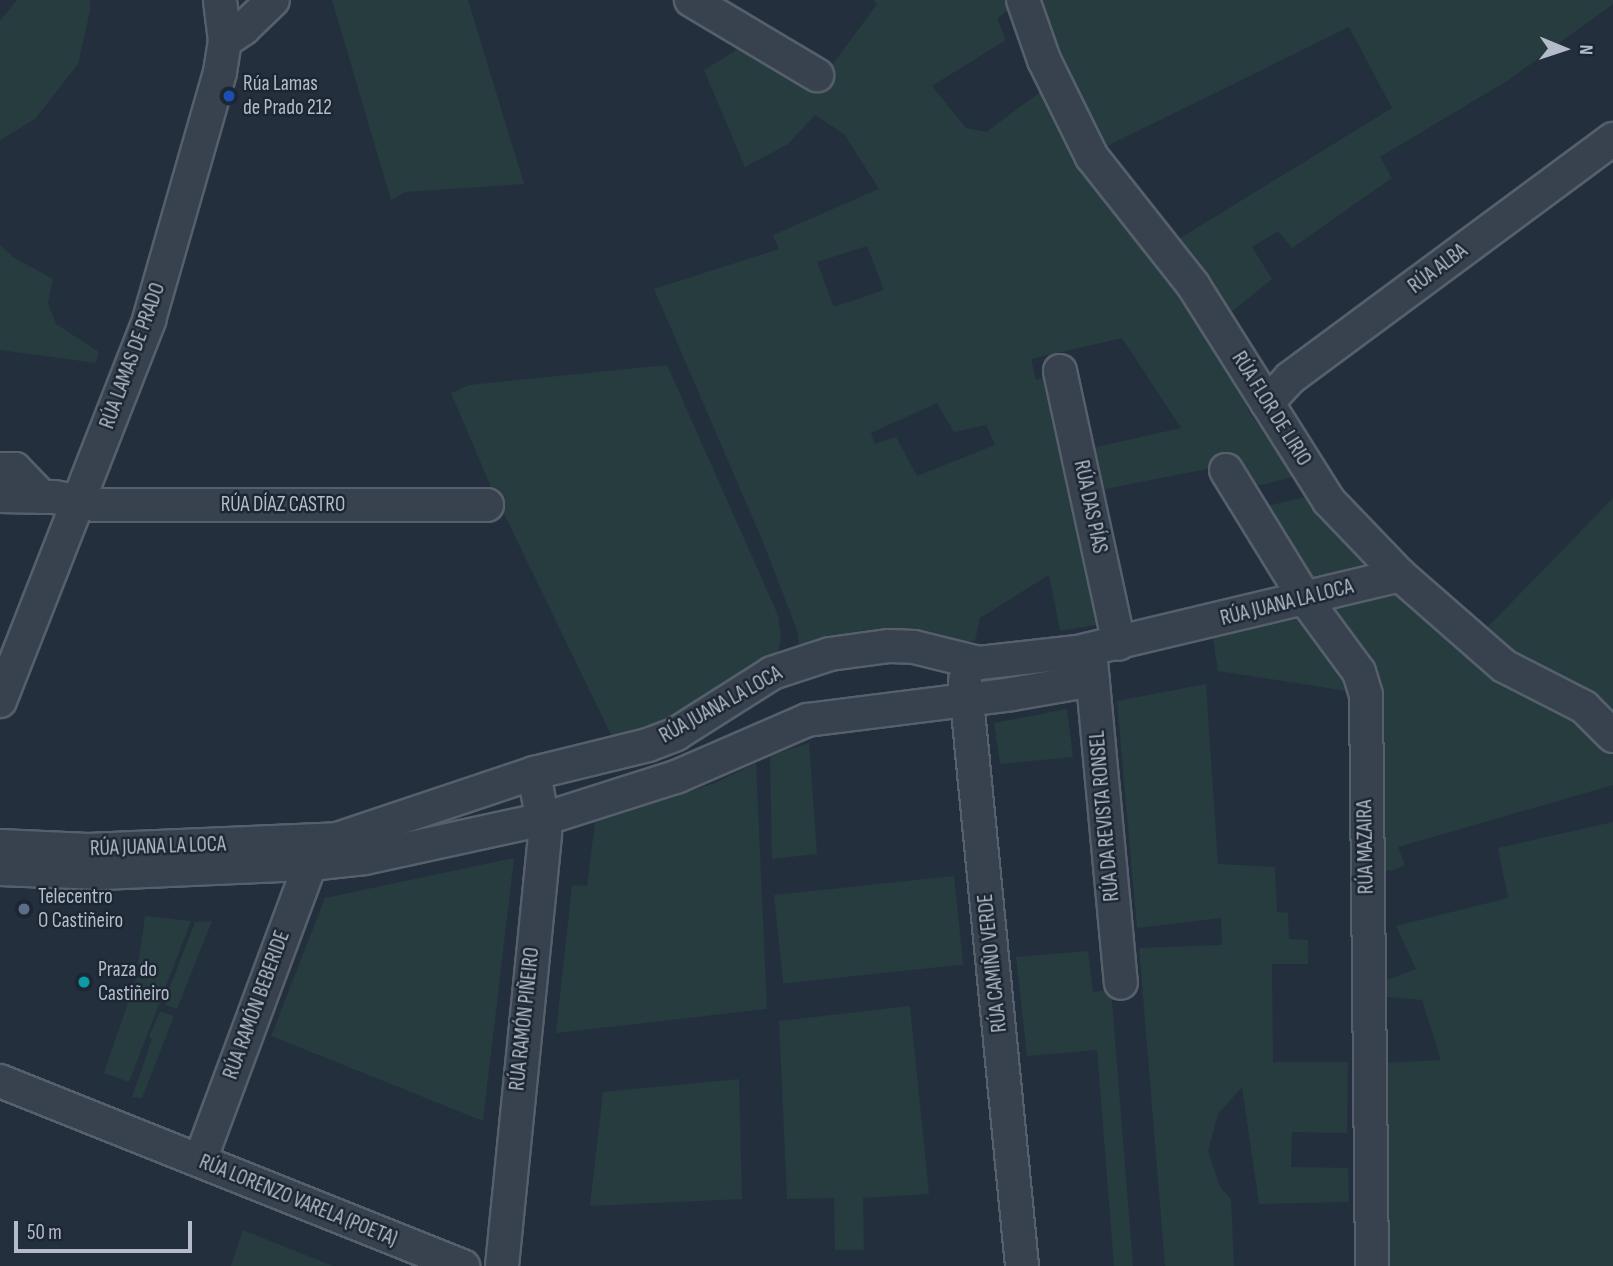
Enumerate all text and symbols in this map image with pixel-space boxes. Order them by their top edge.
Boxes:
north arrow [1529,14,1599,84]
text: N [1574,44,1597,55]
place label: Rúa Lamas de Prado 212 [243,71,332,121]
marker: Rúa Lamas de Prado 212 [221,88,237,104]
street label: RÚA ALBA [1404,239,1472,299]
street label: RÚA LAMAS DE PRADO [95,280,171,432]
street label: RÚA FLOR DE LIRIO [1226,347,1316,471]
street label: RÚA DAS PÍAS [1068,458,1112,556]
street label: RÚA DÍAZ CASTRO [221,492,345,518]
street label: RÚA JUANA LA LOCA [1218,574,1356,632]
street label: RÚA JUANA LA LOCA [655,661,787,749]
street label: RÚA DA REVISTA RONSEL [1085,730,1125,902]
street label: RÚA MAZAIRA [1353,800,1379,894]
street label: RÚA JUANA LA LOCA [90,832,226,862]
place label: Telecentro O Castiñeiro [38,884,123,934]
street label: RÚA CAMIÑO VERDE [973,892,1013,1034]
marker: Telecentro O Castiñeiro [16,901,32,917]
street label: RÚA RAMÓN BEBERIDE [218,927,296,1083]
street label: RÚA RAMÓN PIÑEIRO [505,946,545,1092]
place label: Praza do Castiñeiro [98,957,170,1007]
marker: Praza do Castiñeiro [76,974,92,990]
street label: RÚA LORENZO VARELA (POETA) [195,1150,401,1252]
scale bar [18,1206,196,1250]
text: 50 m [27,1220,62,1245]

